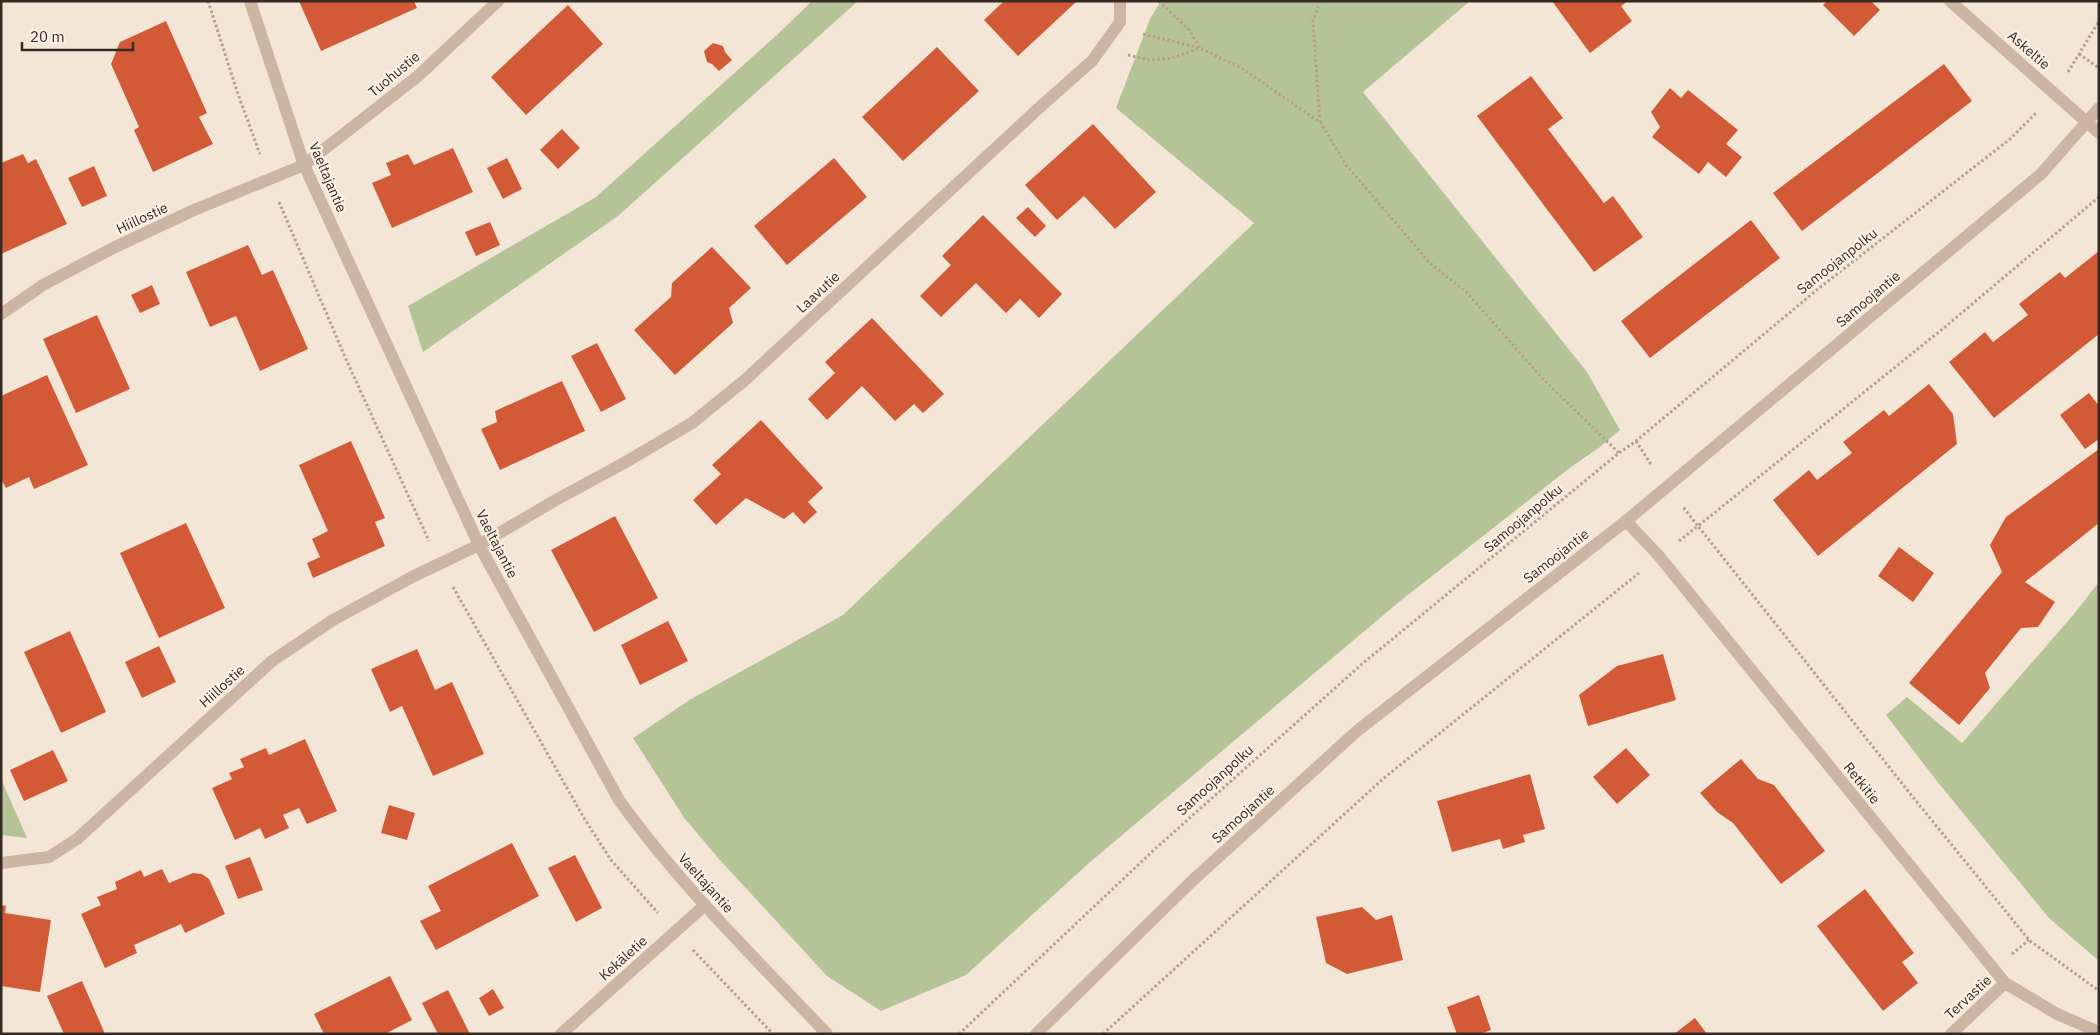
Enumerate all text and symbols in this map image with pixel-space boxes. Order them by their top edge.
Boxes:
scale bar [22,20,134,52]
text: 20 m [30,27,65,46]
street label: Askeltie [2004,27,2054,74]
street label: Tuohustie [365,47,424,101]
street label: Vaeltajantie [305,139,351,215]
street label: Hiillostie [113,198,171,238]
street label: Samoojanpolku [1793,224,1881,298]
street label: Laavutie [793,267,844,317]
street label: Samoojantie [1832,267,1904,331]
street label: Samoojanpolku [1480,480,1566,556]
street label: Vaeltajantie [472,507,522,582]
street label: Samoojantie [1520,525,1593,587]
street label: Hiillostie [196,661,249,711]
street label: Samoojanpolku [1173,741,1257,819]
street label: Retkitie [1840,759,1884,808]
street label: Samoojantie [1208,781,1278,847]
street label: Vaeltajantie [674,849,738,917]
street label: Kekäletie [595,932,651,984]
street label: Tervastie [1941,971,1995,1023]

